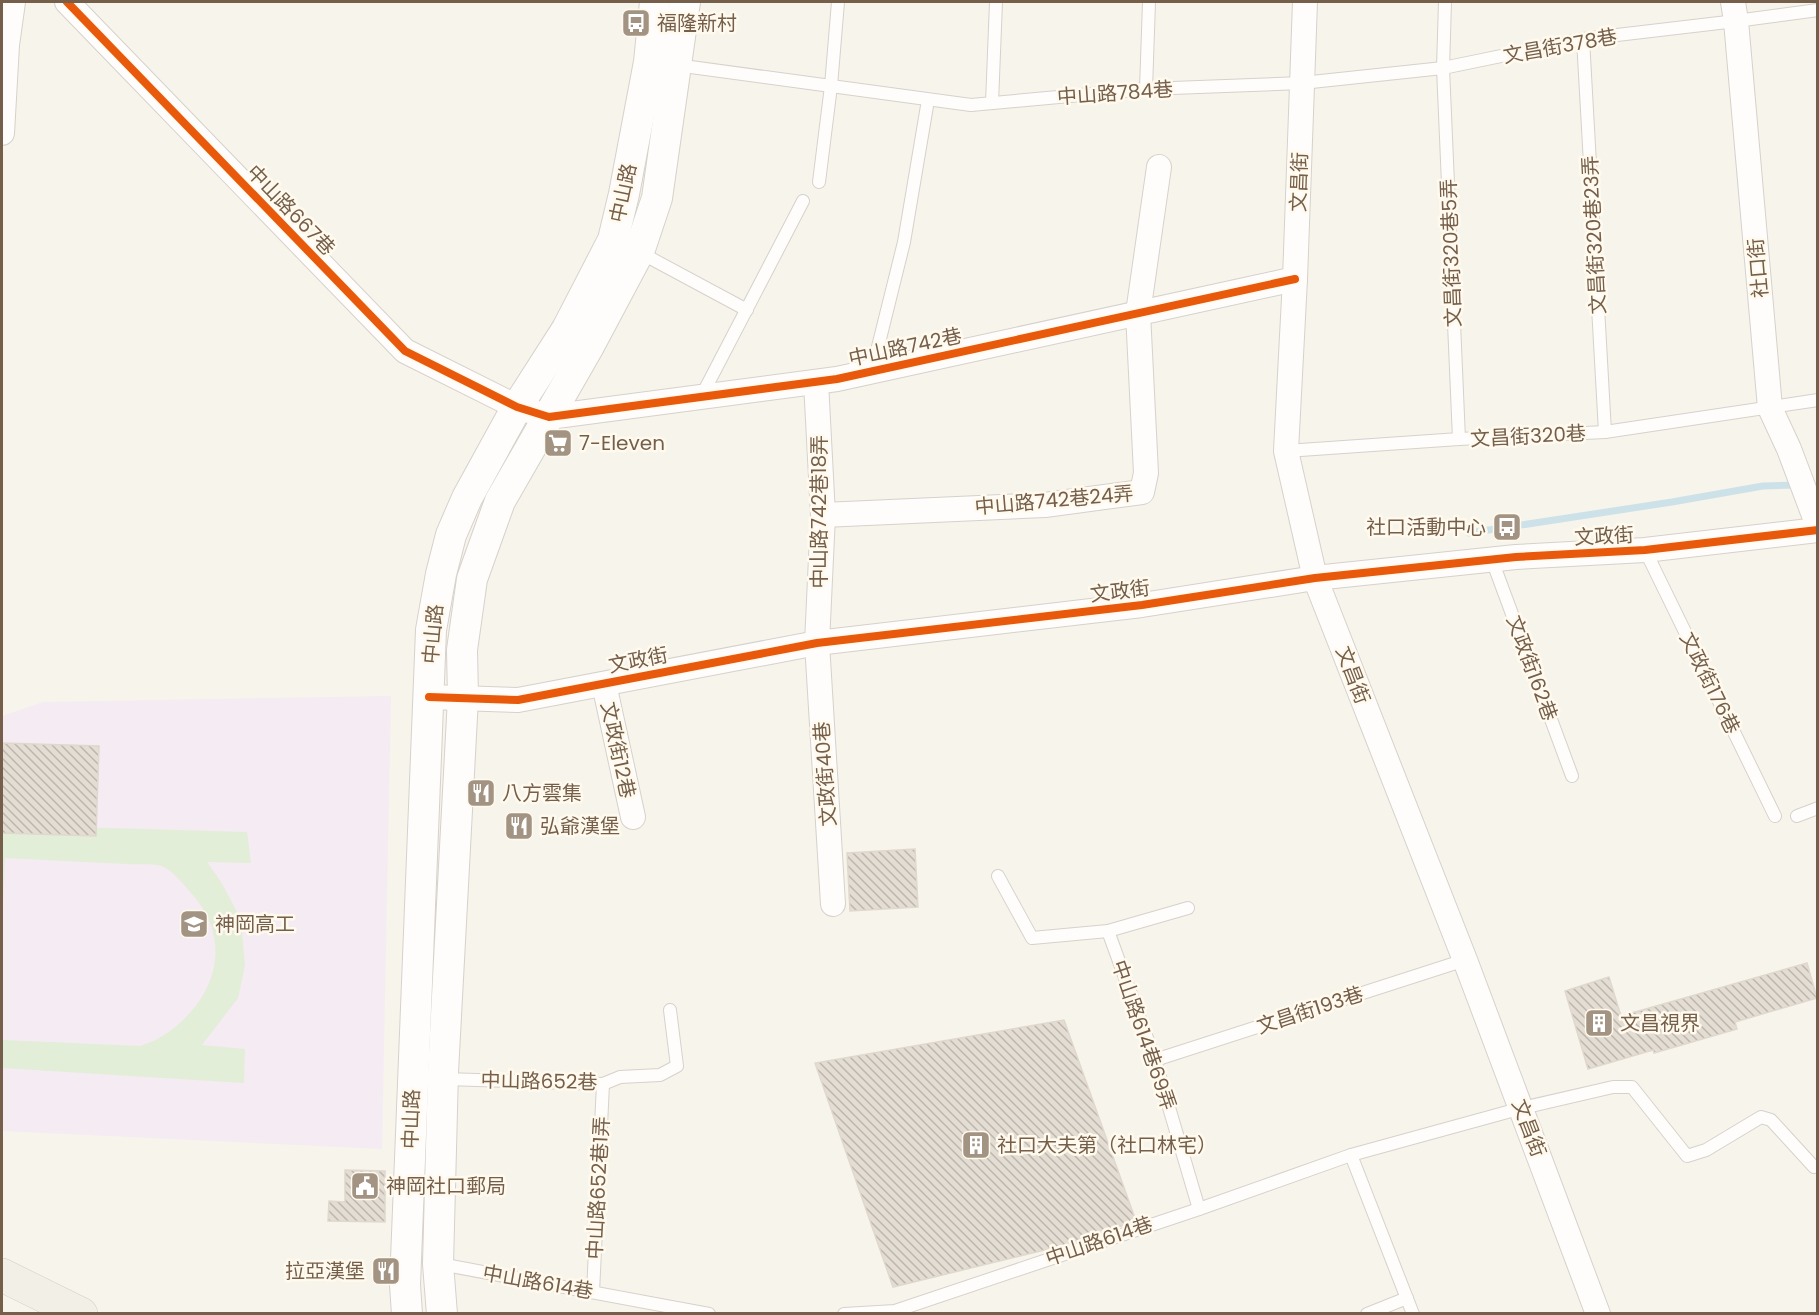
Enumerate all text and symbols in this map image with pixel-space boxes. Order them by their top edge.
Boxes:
bus stop icon: 福隆新村 [620,7,652,39]
place label: 福隆新村 [657,9,737,37]
street label: 文昌街378巷 [1501,22,1619,70]
street label: 中山路784巷 [1056,75,1174,111]
street label: 文昌街 [1284,152,1314,212]
street label: 文昌街320巷23弄 [1576,155,1612,315]
street label: 中山路667巷 [241,158,341,262]
street label: 中山路 [603,161,643,225]
street label: 文昌街320巷5弄 [1434,178,1468,328]
street label: 社口街 [1741,237,1775,299]
street label: 中山路742巷 [846,321,964,373]
street label: 文昌街320巷 [1469,419,1587,453]
supermarket icon: 7-Eleven [542,427,574,459]
place label: 7-Eleven [579,429,665,457]
street label: 中山路742巷18弄 [805,435,833,589]
street label: 中山路742巷24弄 [974,479,1134,521]
bus stop icon: 社口活動中心 [1491,511,1523,543]
place label: 社口活動中心 [1366,513,1486,541]
street label: 文政街 [1573,520,1635,552]
street label: 文政街 [1089,573,1151,609]
street label: 中山路 [416,603,450,665]
street label: 文政街162巷 [1500,611,1564,725]
street label: 文政街176巷 [1673,627,1747,739]
street label: 文政街 [606,641,670,679]
street label: 文昌街 [1329,642,1377,708]
street label: 文政街12巷 [594,699,642,801]
street label: 文政街40巷 [807,721,843,827]
restaurant icon: 八方雲集 [465,777,497,809]
place label: 八方雲集 [502,779,582,807]
restaurant icon: 弘爺漢堡 [503,810,535,842]
place label: 弘爺漢堡 [540,812,620,840]
school or university icon: 神岡高工 [178,908,210,940]
place label: 神岡高工 [215,910,295,938]
street label: 中山路614巷69弄 [1105,956,1183,1114]
street label: 文昌街193巷 [1253,980,1367,1040]
building icon: 文昌視界 [1583,1007,1615,1039]
place label: 文昌視界 [1620,1009,1700,1037]
street label: 中山路652巷 [480,1066,598,1096]
street label: 中山路 [396,1089,426,1149]
street label: 文昌街 [1505,1095,1553,1161]
street label: 中山路652巷1弄 [580,1116,616,1260]
building icon: 社口大夫第（社口林宅） [960,1129,992,1161]
place label: 社口大夫第（社口林宅） [997,1131,1217,1159]
public building icon: 神岡社口郵局 [349,1170,381,1202]
place label: 神岡社口郵局 [386,1172,506,1200]
street label: 中山路614巷 [1042,1210,1156,1272]
restaurant icon: 拉亞漢堡 [370,1255,402,1287]
place label: 拉亞漢堡 [285,1257,365,1285]
street label: 中山路614巷 [481,1259,595,1305]

